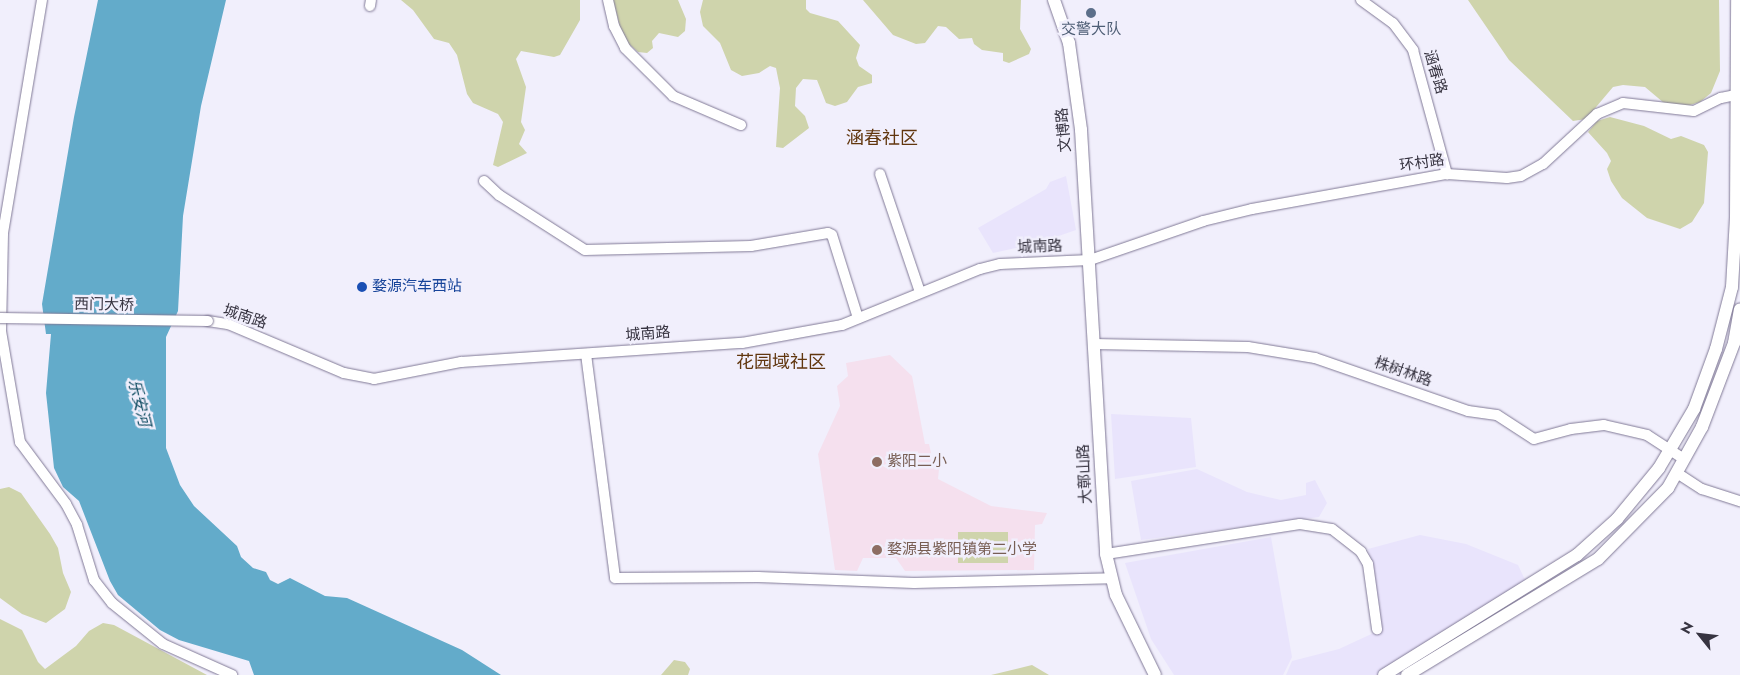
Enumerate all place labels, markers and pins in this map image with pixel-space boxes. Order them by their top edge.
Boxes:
marker: 交警大队 [1085,7,1097,19]
place label: 交警大队 [1061,21,1121,39]
place label: 婺源汽车西站 [372,278,462,296]
marker: 婺源汽车西站 [356,281,368,293]
place label: 紫阳二小 [887,453,947,471]
marker: 紫阳二小 [871,456,883,468]
place label: 婺源县紫阳镇第二小学 [887,541,1037,559]
marker: 婺源县紫阳镇第二小学 [871,544,883,556]

